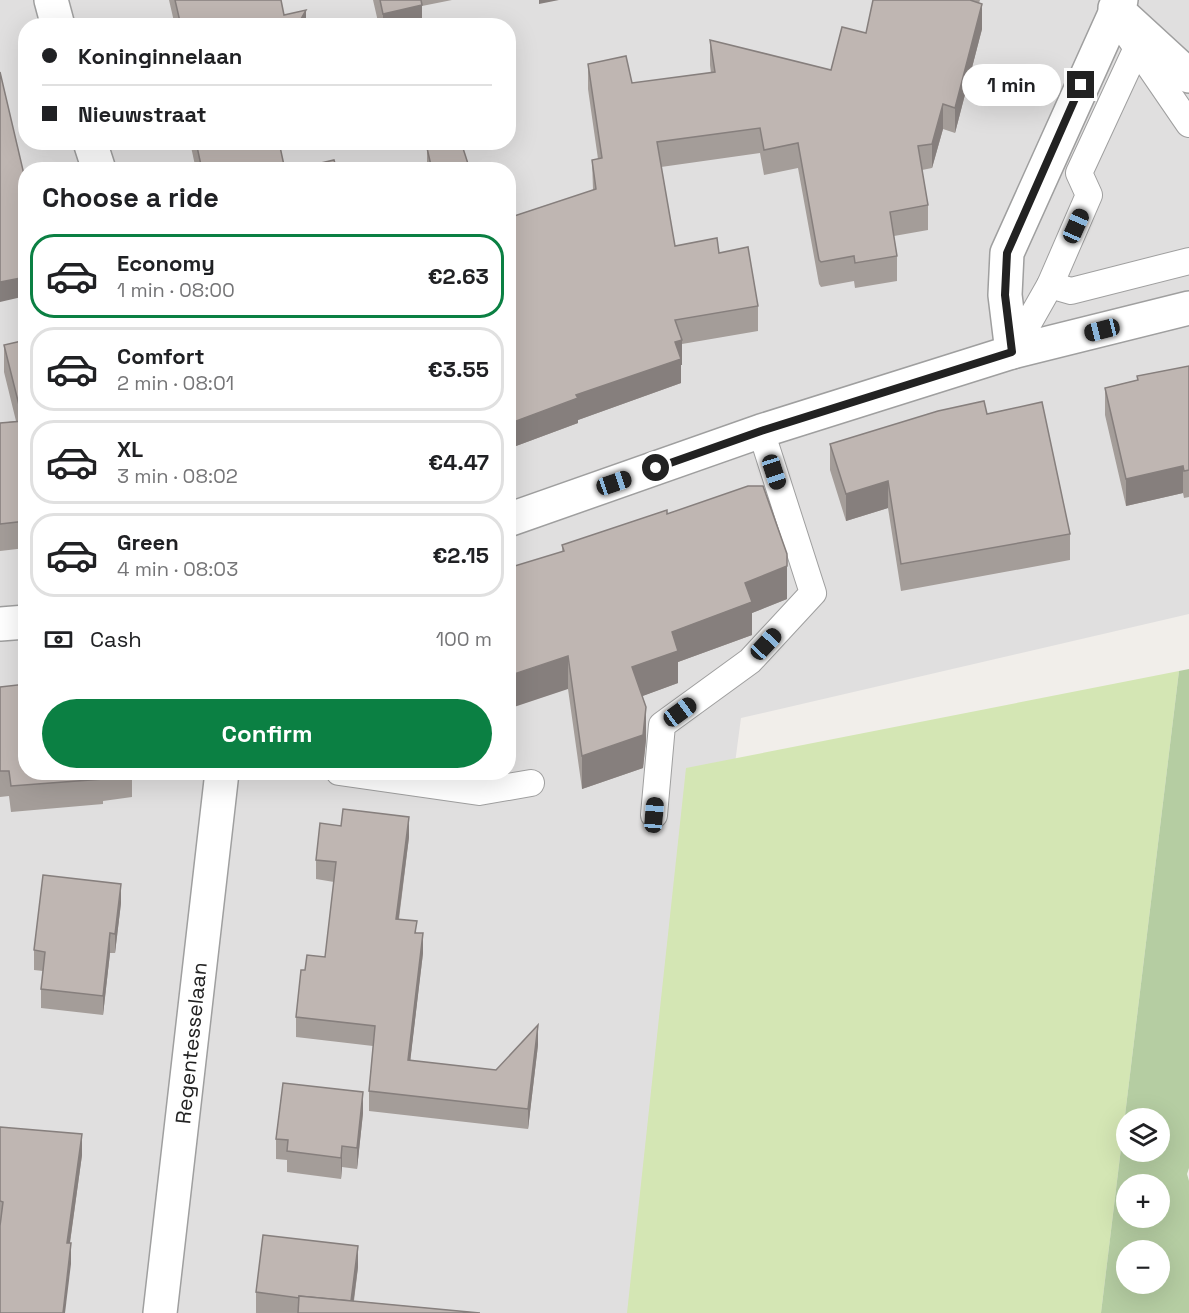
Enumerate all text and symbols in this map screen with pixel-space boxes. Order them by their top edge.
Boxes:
text: Koninginnelaan [78,42,242,70]
callout: 1 min [961,64,1060,106]
route end [1067,71,1094,98]
text: 1 min [987,72,1036,98]
text: Nieuwstraat [78,100,207,128]
text: Choose a ride [42,180,219,215]
car [1060,206,1092,246]
icon: car [45,249,99,303]
text: Economy [117,249,215,277]
text: €2.63 [428,262,489,290]
text: 1 min · 08:00 [117,277,235,303]
car [1082,317,1122,343]
icon: car [45,342,99,396]
text: Comfort [117,342,205,370]
text: €3.55 [428,355,489,383]
text: 2 min · 08:01 [117,370,234,396]
icon: car [45,435,99,489]
text: XL [117,435,143,463]
text: €4.47 [428,448,489,476]
car [760,452,788,492]
route start [642,454,669,481]
text: 3 min · 08:02 [117,463,238,489]
car [594,469,634,497]
icon: car [45,528,99,582]
text: Green [117,528,179,556]
text: €2.15 [432,541,489,569]
text: 4 min · 08:03 [117,556,238,582]
icon: cash [42,623,75,656]
text: Cash [90,625,142,653]
car [747,625,785,663]
text: 100 m [436,626,492,652]
car [660,694,700,730]
button: Confirm [42,699,492,768]
car [643,796,665,834]
street label: Regentesselaan [169,961,213,1125]
map controls [1116,1108,1170,1294]
button: layers [1116,1108,1170,1162]
button: + [1116,1174,1170,1228]
button: − [1116,1240,1170,1294]

